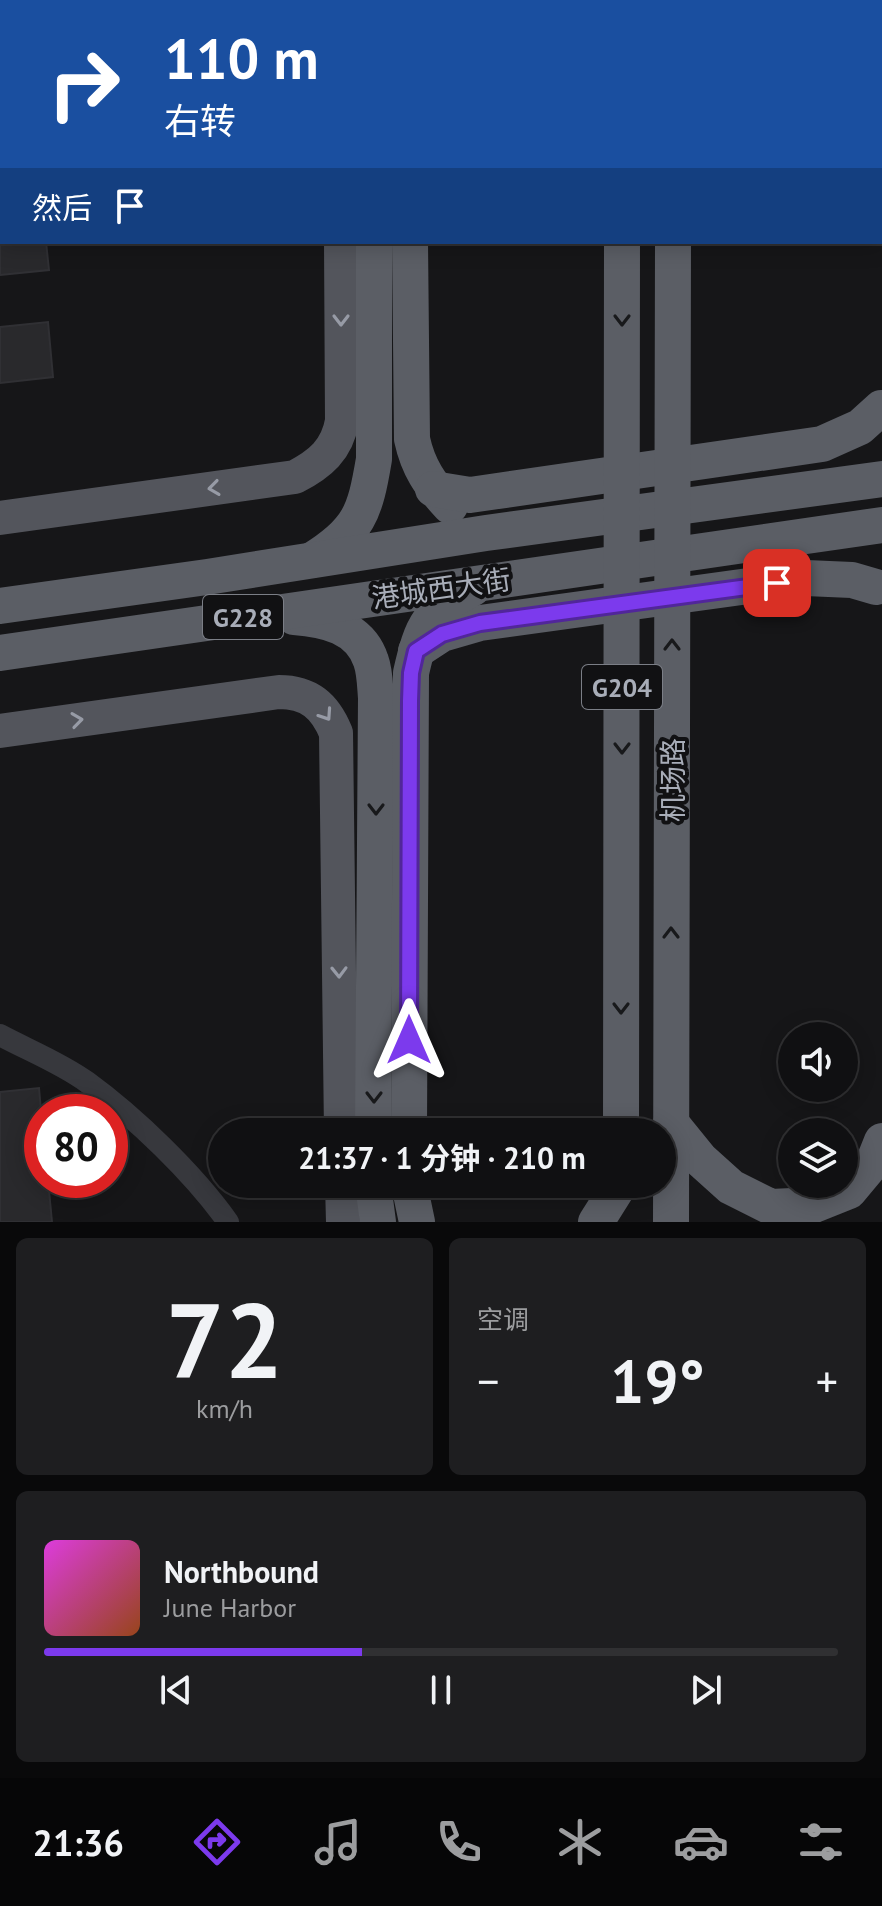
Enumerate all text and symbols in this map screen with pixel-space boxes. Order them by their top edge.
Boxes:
text: 110 m [164,22,319,94]
icon: right [32,32,136,136]
text: 右转 [164,97,236,144]
icon: arrive [108,184,152,228]
text: 然后 [32,188,92,227]
one-way arrow [332,314,350,327]
one-way arrow [613,314,631,327]
one-way arrow [207,479,220,496]
pin [743,549,811,617]
street label: 港城西大街 [369,560,513,616]
icon: arrive [755,561,799,605]
road number: G228 [203,595,283,639]
one-way arrow [663,638,681,651]
road number: G204 [582,665,662,709]
one-way arrow [316,707,331,721]
one-way arrow [70,712,84,729]
street label: 机场路 [654,738,691,822]
one-way arrow [613,742,631,755]
one-way arrow [367,803,385,816]
one-way arrow [662,926,680,939]
one-way arrow [330,966,348,979]
position arrow [367,998,451,1082]
one-way arrow [612,1002,630,1015]
map controls [778,1022,858,1198]
button: sound [778,1022,858,1102]
one-way arrow [365,1091,383,1104]
speed limit sign: 80 [24,1094,128,1198]
button: layers [778,1118,858,1198]
text: 21:37 · 1 分钟 · 210 m [298,1138,586,1177]
text: 72 [166,1272,283,1407]
text: 空调 [477,1303,529,1336]
text: 19° [610,1342,705,1420]
text: − [477,1352,499,1409]
text: + [816,1352,838,1409]
text: km/h [196,1392,253,1425]
text: Northbound [164,1552,319,1591]
text: June Harbor [164,1591,296,1624]
icon: previous [154,1668,198,1712]
icon: pause [419,1668,463,1712]
icon: next [684,1668,728,1712]
icon: directions [189,1814,245,1870]
icon: music [310,1814,366,1870]
icon: phone [431,1814,487,1870]
icon: climate [552,1814,608,1870]
icon: car [673,1814,729,1870]
icon: filters [793,1814,849,1870]
text: 21:36 [32,1819,124,1866]

